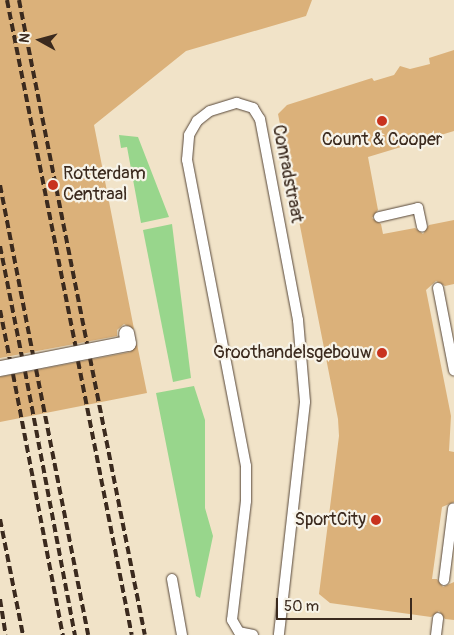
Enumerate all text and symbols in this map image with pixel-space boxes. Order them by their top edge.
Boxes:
north arrow [15,15,65,65]
text: N [16,32,34,44]
marker: Count & Cooper [376,115,388,127]
street label: Conradstraat [267,123,307,225]
place label: Count & Cooper [322,129,442,151]
place label: Rotterdam Centraal [63,164,146,206]
marker: Rotterdam Centraal [47,179,59,191]
place label: Groothandelsgebouw [213,342,372,364]
marker: Groothandelsgebouw [376,347,388,359]
place label: SportCity [294,509,366,531]
marker: SportCity [370,514,382,526]
scale bar [279,588,415,620]
text: 50 m [284,597,319,616]

